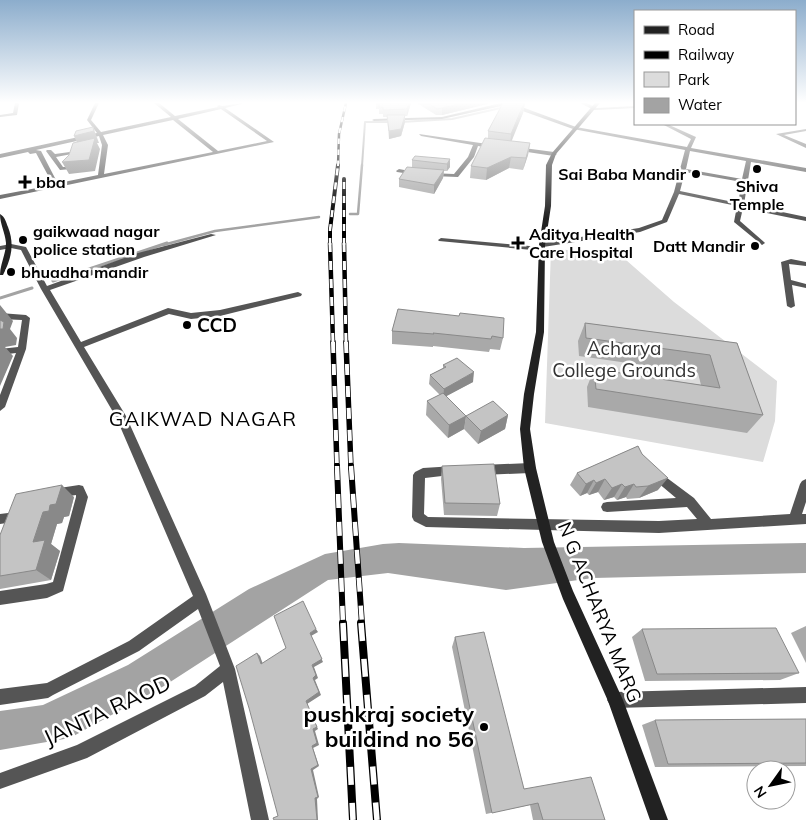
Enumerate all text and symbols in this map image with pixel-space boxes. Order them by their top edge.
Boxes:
legend [634,10,796,125]
text: Road [678,20,715,39]
text: Railway [678,45,734,64]
text: Park [678,70,710,89]
text: Water [678,95,722,114]
marker: Shiva Temple [751,163,763,175]
place label: Sai Baba Mandir [558,164,687,184]
marker: Sai Baba Mandir [690,168,702,180]
place label: bba [36,172,66,192]
marker: bba [18,175,32,189]
place label: Shiva Temple [730,176,785,214]
place label: gaikwaad nagar police station [33,221,160,259]
place label: Aditya Health Care Hospital [529,224,635,262]
marker: gaikwaad nagar police station [17,234,29,246]
marker: Aditya Health Care Hospital [511,236,525,250]
place label: Datt Mandir [653,236,746,256]
marker: Datt Mandir [749,240,761,252]
place label: bhuadha mandir [21,262,149,282]
marker: bhuadha mandir [5,266,17,278]
place label: CCD [197,313,237,337]
marker: CCD [181,319,193,331]
park label: Acharya College Grounds [552,336,696,382]
district label: GAIKWAD NAGAR [109,406,297,431]
street label: N G ACHARYA MARG [553,518,647,706]
street label: JANTA RAOD [39,668,175,752]
place label: pushkraj society buildind no 56 [304,700,474,753]
marker: pushkraj society buildind no 56 [478,721,490,733]
north arrow [746,760,796,810]
text: N [750,783,771,801]

